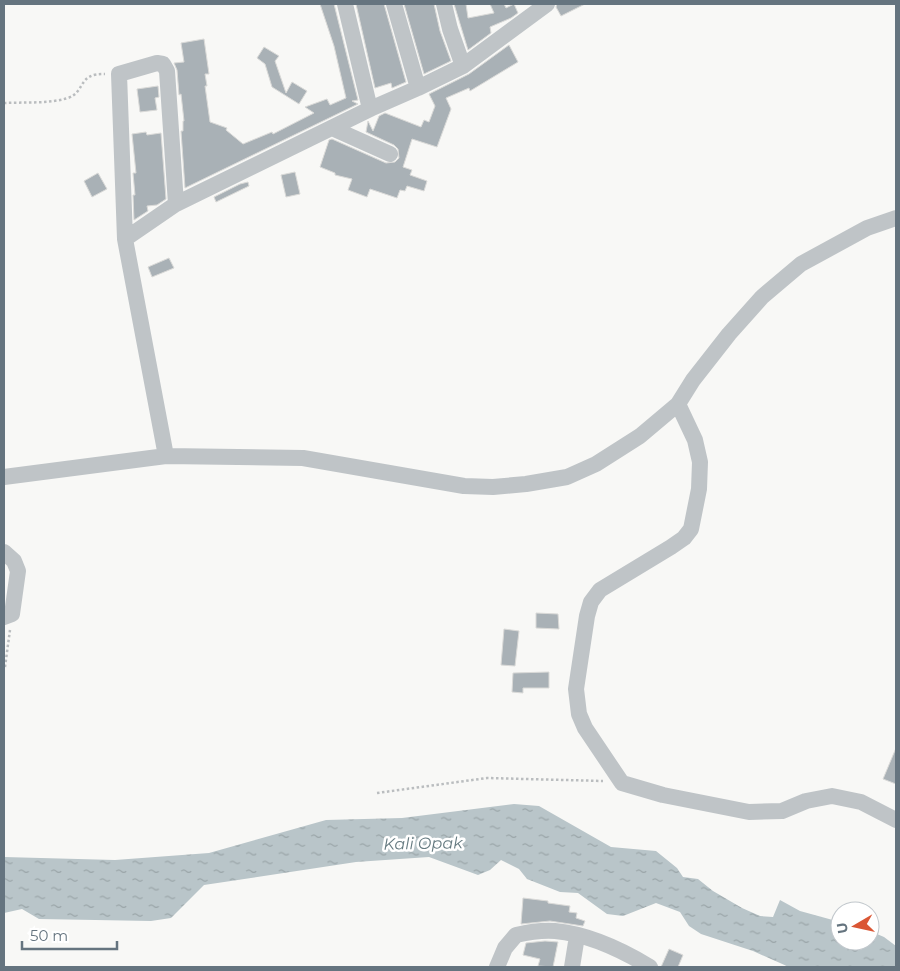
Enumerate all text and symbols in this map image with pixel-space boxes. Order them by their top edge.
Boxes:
water label: Kali Opak [383,833,464,854]
north arrow [830,901,880,951]
scale bar [22,918,118,950]
text: U [832,921,852,935]
text: 50 m [30,926,68,945]

